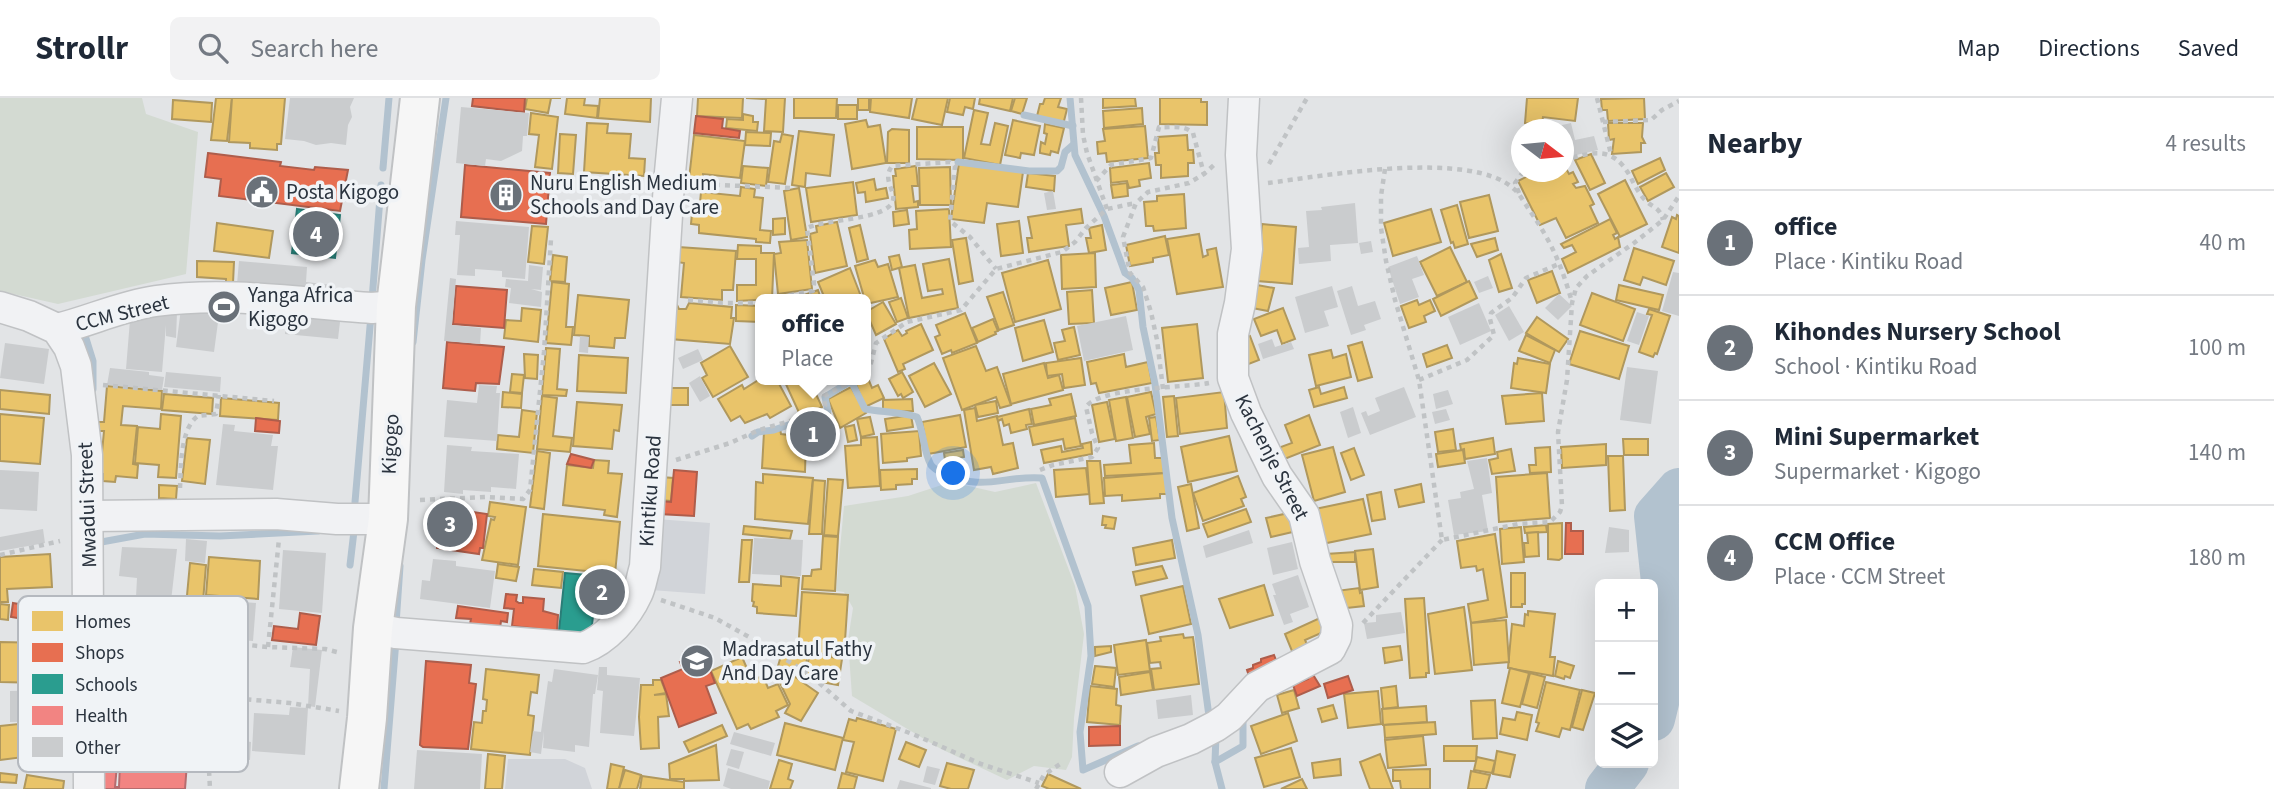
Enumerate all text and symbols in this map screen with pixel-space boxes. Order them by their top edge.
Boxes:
search box [170,17,660,80]
text: Strollr [35,25,128,72]
icon: search [194,29,232,67]
text: Search here [250,30,378,67]
text: Map [1957,31,2000,66]
text: Directions [2038,31,2140,66]
text: Saved [2178,31,2239,66]
north arrow [1511,119,1574,182]
text: Nearby [1707,122,1802,165]
text: 4 results [2166,127,2246,160]
place label: Nuru English Medium Schools and Day Care [530,168,719,222]
public building icon: Posta Kigogo [243,173,281,211]
building icon: Nuru English Medium Schools and Day Care [487,176,525,214]
place label: Posta Kigogo [286,177,399,207]
pin: 4 [293,208,339,260]
text: office [1774,208,1837,245]
text: 1 [1724,226,1736,259]
text: 40 m [2199,226,2246,259]
text: Place · Kintiku Road [1774,245,1963,278]
place label: Yanga Africa Kigogo [247,280,353,334]
street label: CCM Street [72,287,172,339]
sports icon: Yanga Africa Kigogo [205,288,243,326]
popup [755,294,871,385]
text: office [781,305,845,342]
text: Kihondes Nursery School [1774,313,2061,350]
text: 2 [1724,331,1736,364]
text: 100 m [2188,331,2246,364]
text: Place [781,342,833,375]
text: School · Kintiku Road [1774,350,1978,383]
street label: Kachenje Street [1227,389,1317,525]
pin: 1 [790,408,836,460]
street label: Kigogo [373,413,407,475]
text: Mini Supermarket [1774,418,1979,455]
street label: Kintiku Road [631,434,669,548]
text: 3 [1724,436,1736,469]
text: 140 m [2188,436,2246,469]
street label: Mwadui Street [70,442,104,568]
text: Supermarket · Kigogo [1774,455,1981,488]
your location [936,456,970,490]
pin: 3 [427,498,473,550]
text: CCM Office [1774,523,1895,560]
text: 4 [1724,541,1736,574]
text: 180 m [2188,541,2246,574]
text: Place · CCM Street [1774,560,1945,593]
pin: 2 [579,566,625,618]
map controls [1595,579,1658,768]
button: + [1595,579,1658,642]
legend [18,596,248,772]
text: Homes [75,609,131,636]
place label: Madrasatul Fathy And Day Care [722,634,873,688]
text: Shops [75,640,124,667]
school or university icon: Madrasatul Fathy And Day Care [678,642,716,680]
button: − [1595,642,1658,705]
text: Schools [75,672,138,699]
text: Health [75,703,128,730]
button: layers [1595,705,1658,768]
text: Other [75,735,121,762]

